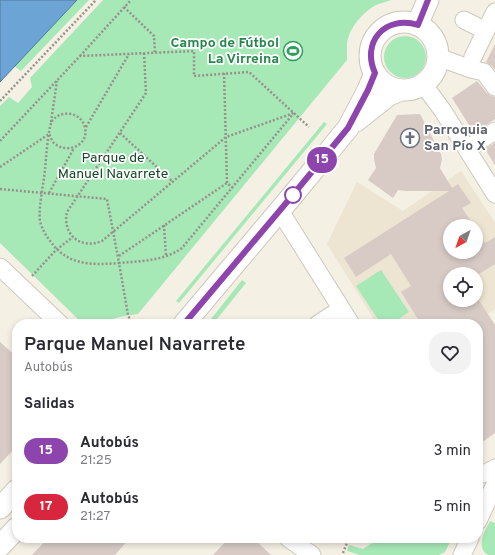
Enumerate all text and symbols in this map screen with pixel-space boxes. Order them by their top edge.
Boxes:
place label: Campo de Fútbol La Virreina [170,35,279,68]
sports icon: Campo de Fútbol La Virreina [282,40,304,62]
place label: Parroquia San Pío X [424,122,488,155]
church icon: Parroquia San Pío X [399,127,421,149]
line badge: 15 [304,147,340,173]
park label: Parque de Manuel Navarrete [58,150,168,183]
text: 15 [315,151,329,168]
unlabelled marker [284,186,302,204]
north arrow [443,219,483,259]
map controls [443,219,483,307]
button: locate [443,267,483,307]
button: heart [429,332,471,374]
text: Parque Manuel Navarrete [24,333,246,357]
text: Autobús [24,360,73,376]
text: Salidas [24,395,75,414]
text: Autobús [80,434,139,453]
text: 15 [39,442,53,459]
text: 3 min [433,442,471,461]
text: 21:25 [80,453,112,469]
text: Autobús [80,490,139,509]
text: 17 [39,498,53,515]
text: 5 min [433,498,471,517]
text: 21:27 [80,509,110,525]

